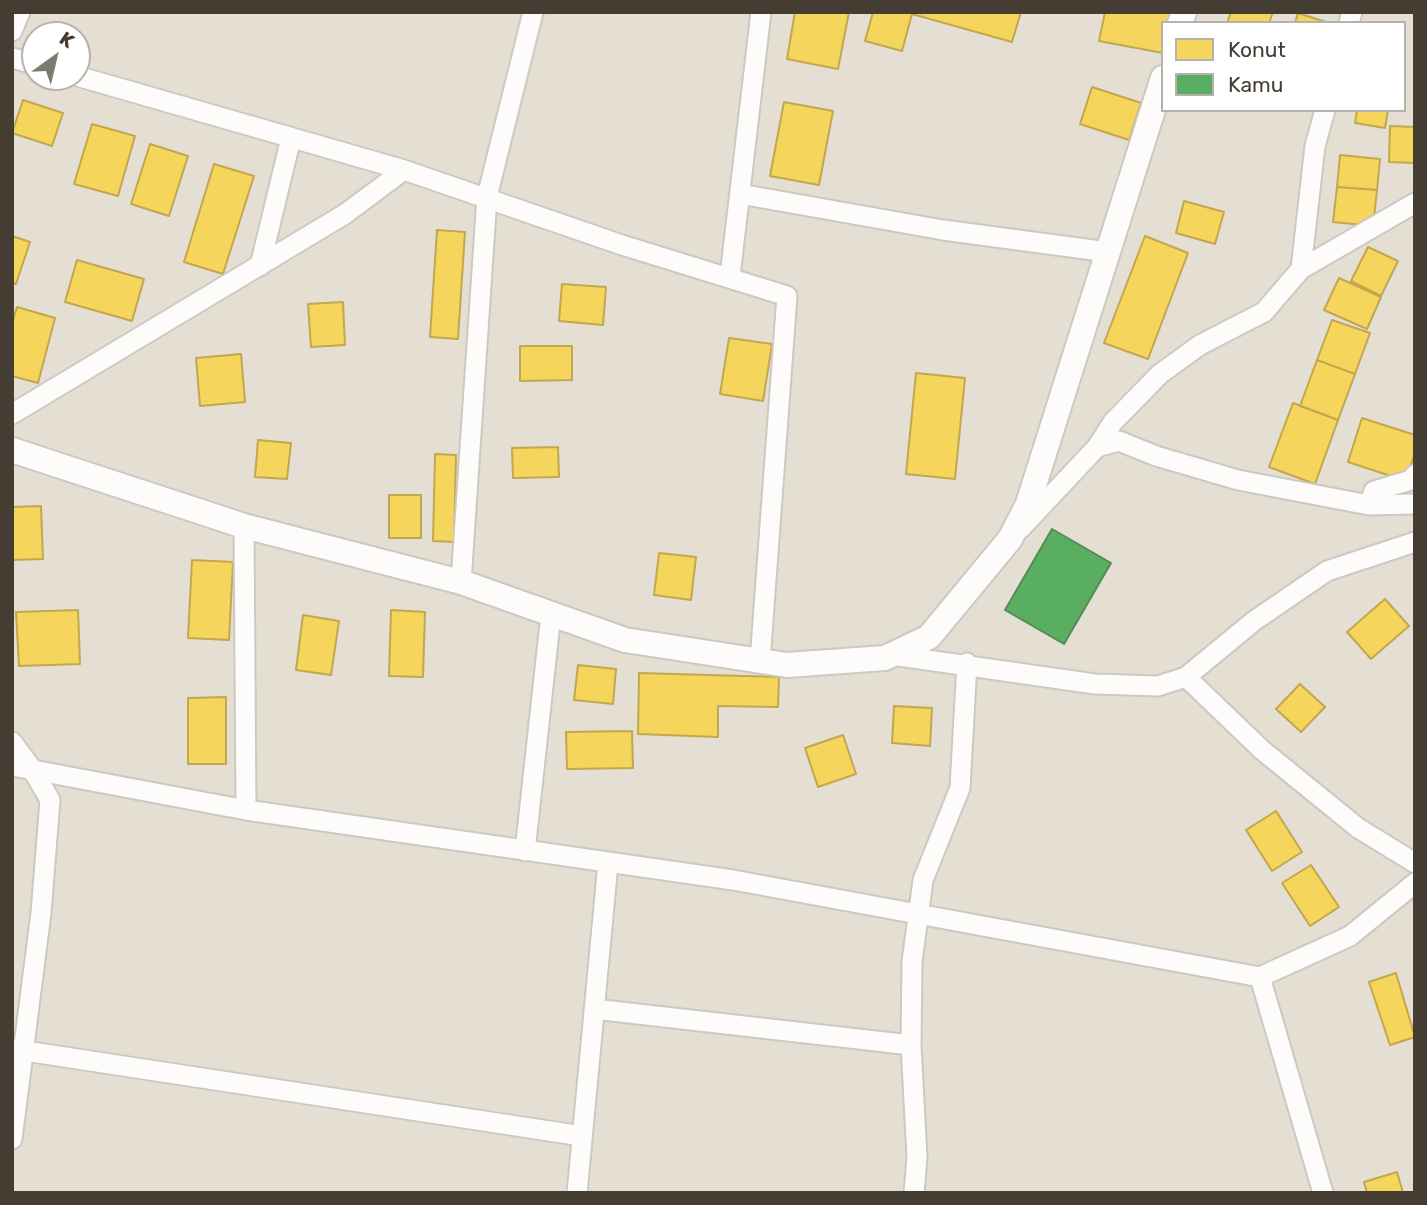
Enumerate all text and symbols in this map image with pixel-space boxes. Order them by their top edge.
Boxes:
north arrow [21,21,91,91]
legend [1161,21,1406,112]
text: K [55,27,79,53]
text: Konut [1228,37,1286,62]
text: Kamu [1228,72,1283,97]

